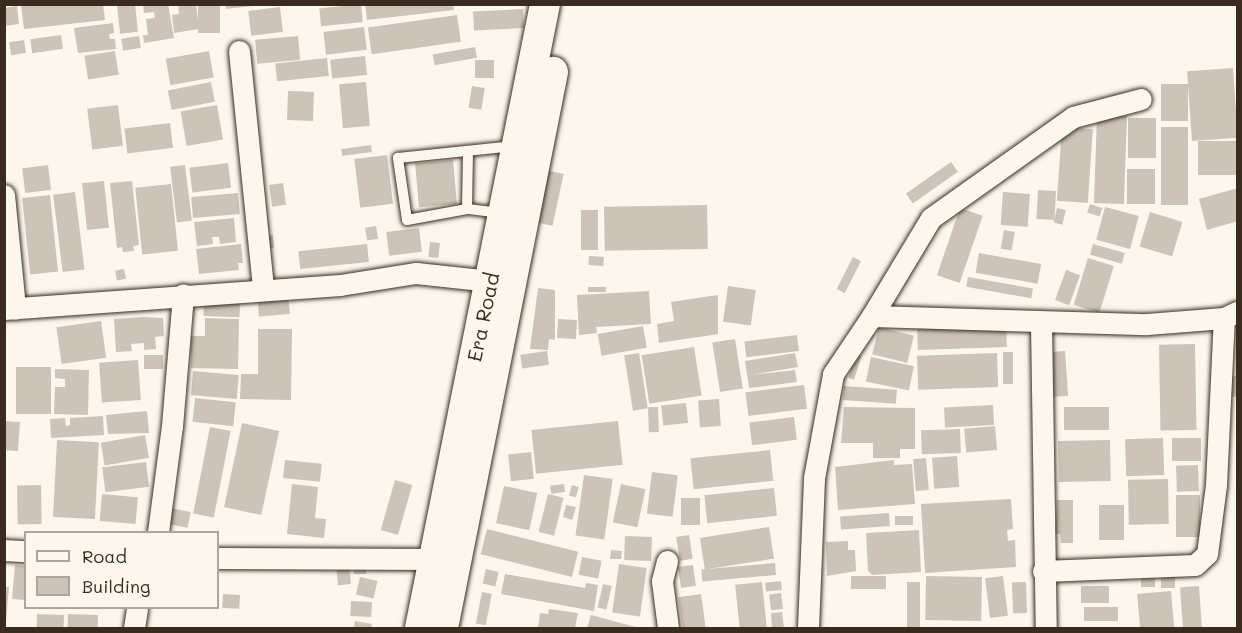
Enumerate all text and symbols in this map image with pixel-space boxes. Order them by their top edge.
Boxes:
street label: Era Road [462,270,504,364]
legend [24,531,219,609]
text: Road [82,544,127,568]
text: Building [82,574,150,598]

